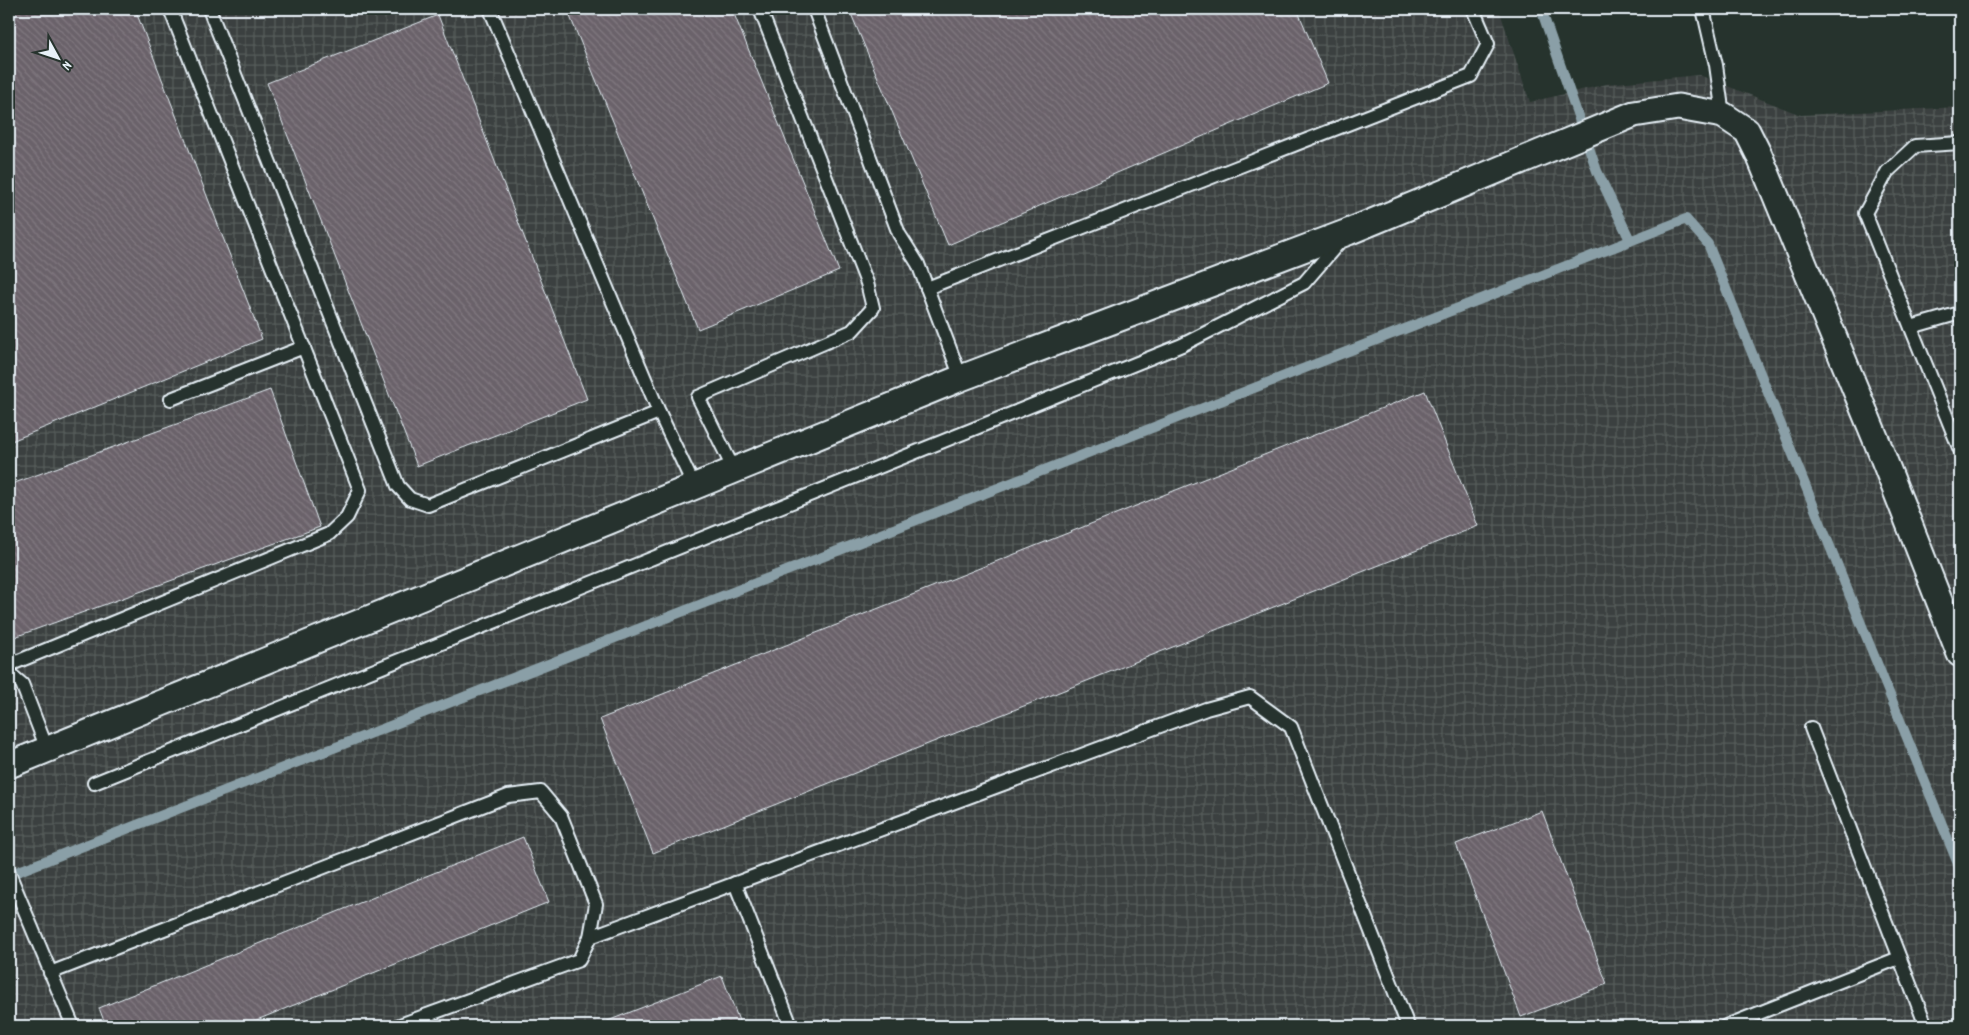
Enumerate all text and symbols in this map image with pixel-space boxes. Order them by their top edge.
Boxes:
north arrow [32,32,82,82]
text: N [56,56,76,74]

